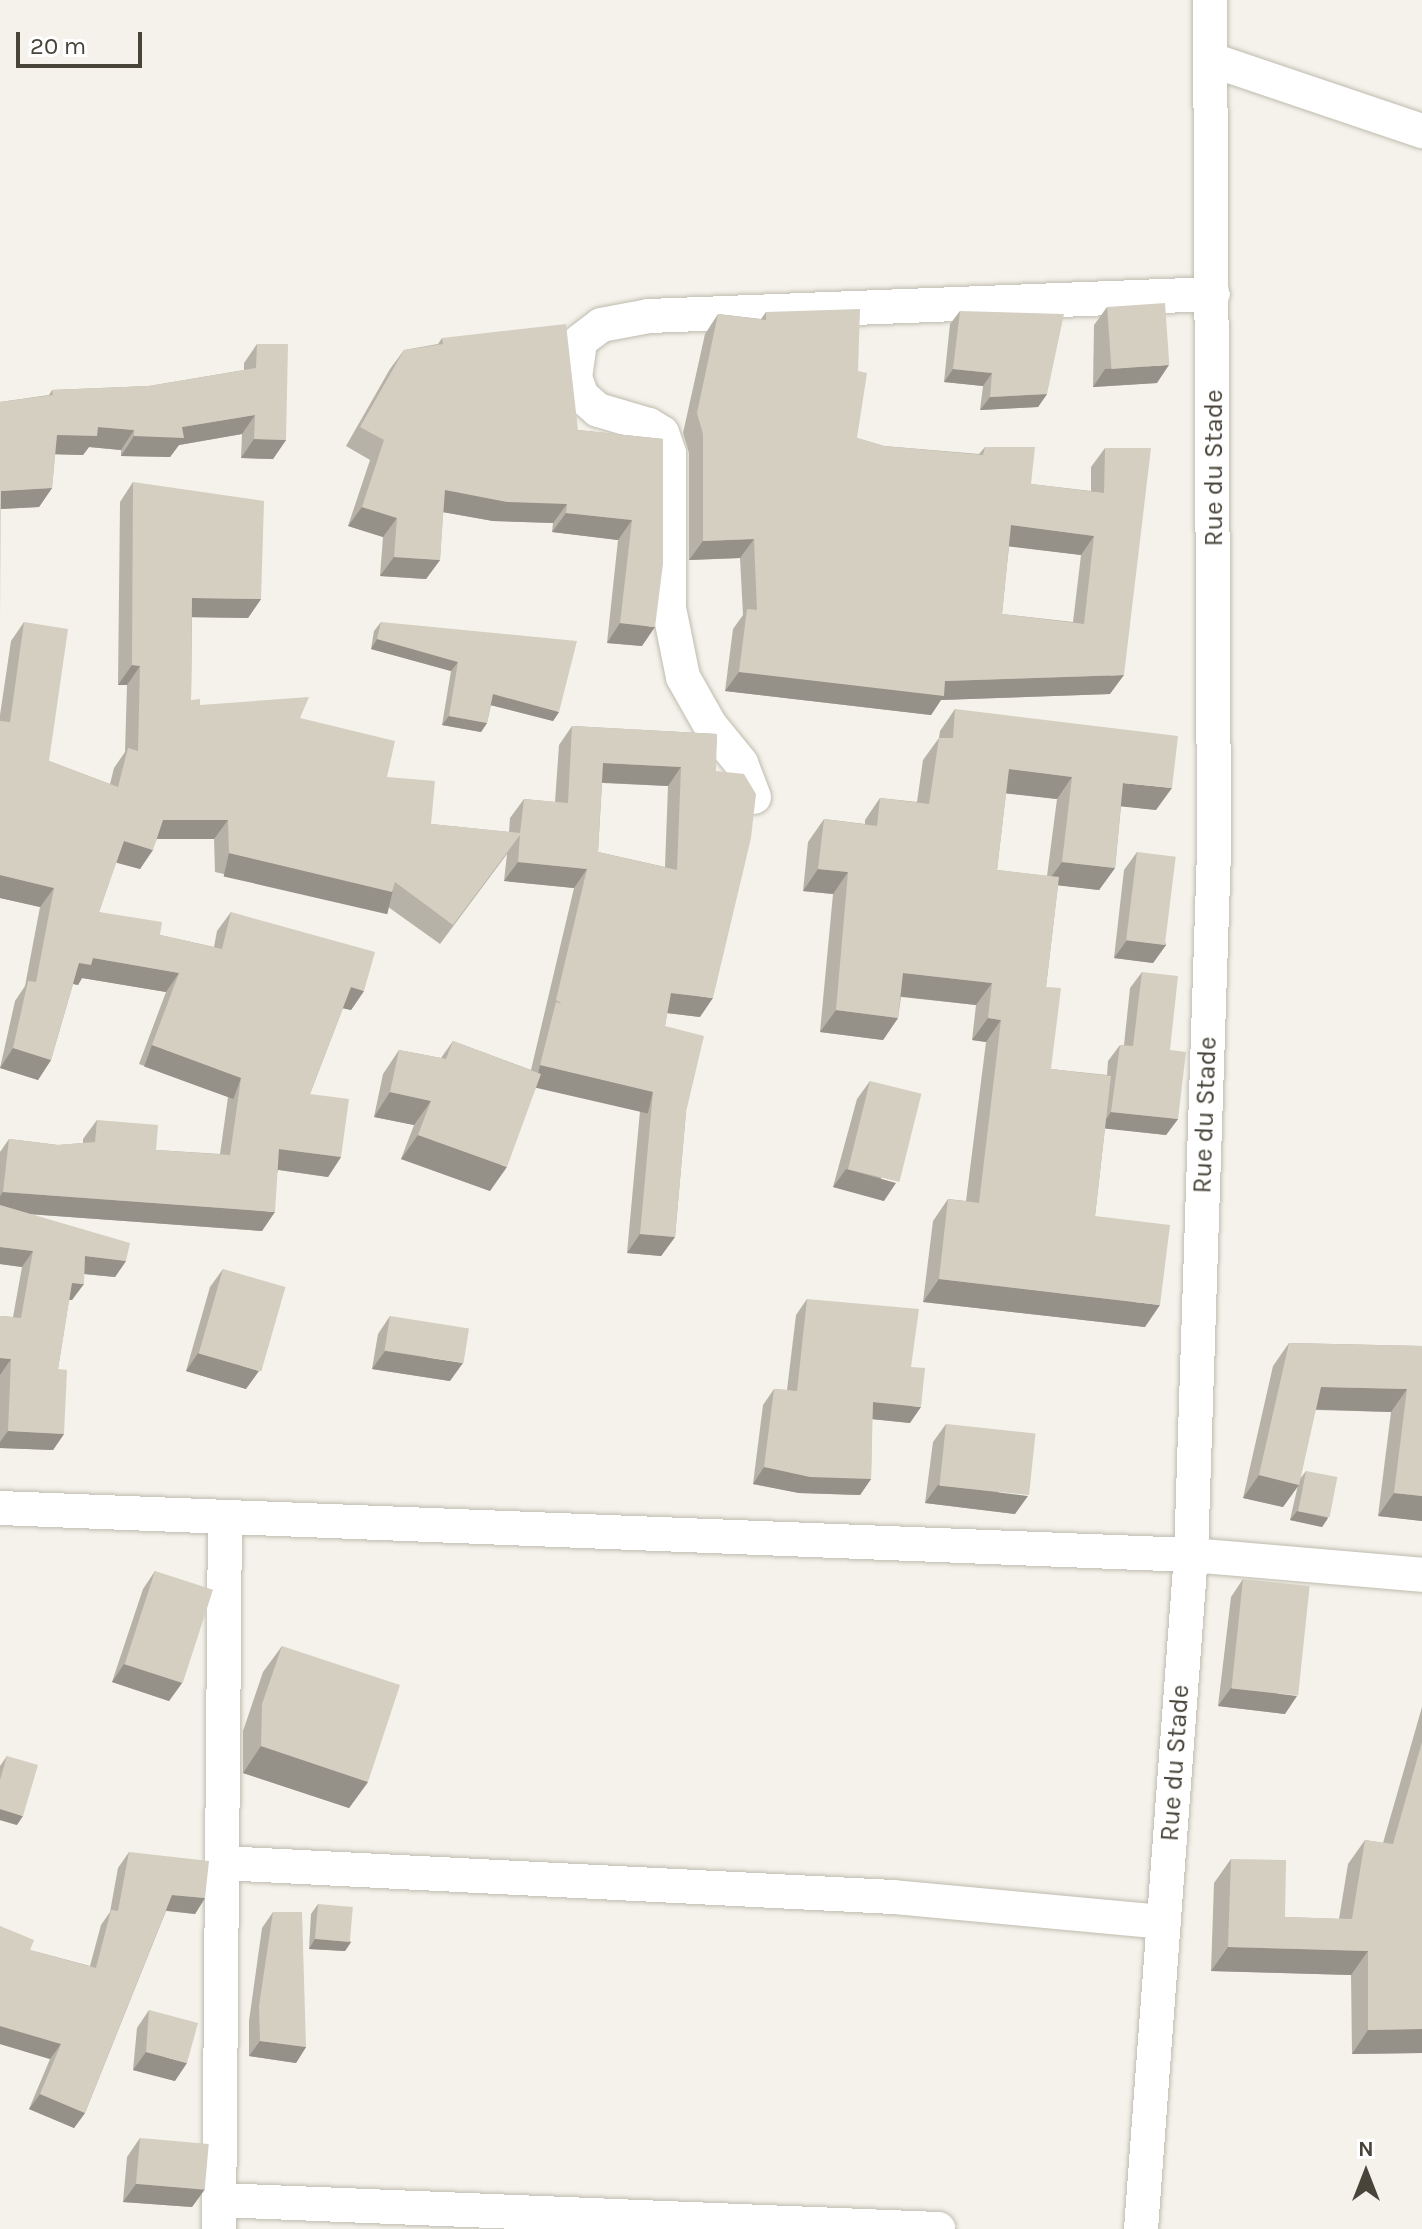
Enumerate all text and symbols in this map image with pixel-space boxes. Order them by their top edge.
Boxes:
scale bar [20,16,146,66]
text: 20 m [30,32,86,60]
street label: Rue du Stade [1198,389,1230,547]
street label: Rue du Stade [1187,1036,1223,1194]
street label: Rue du Stade [1154,1684,1196,1842]
north arrow [1326,2133,1406,2213]
text: N [1358,2136,1374,2162]

